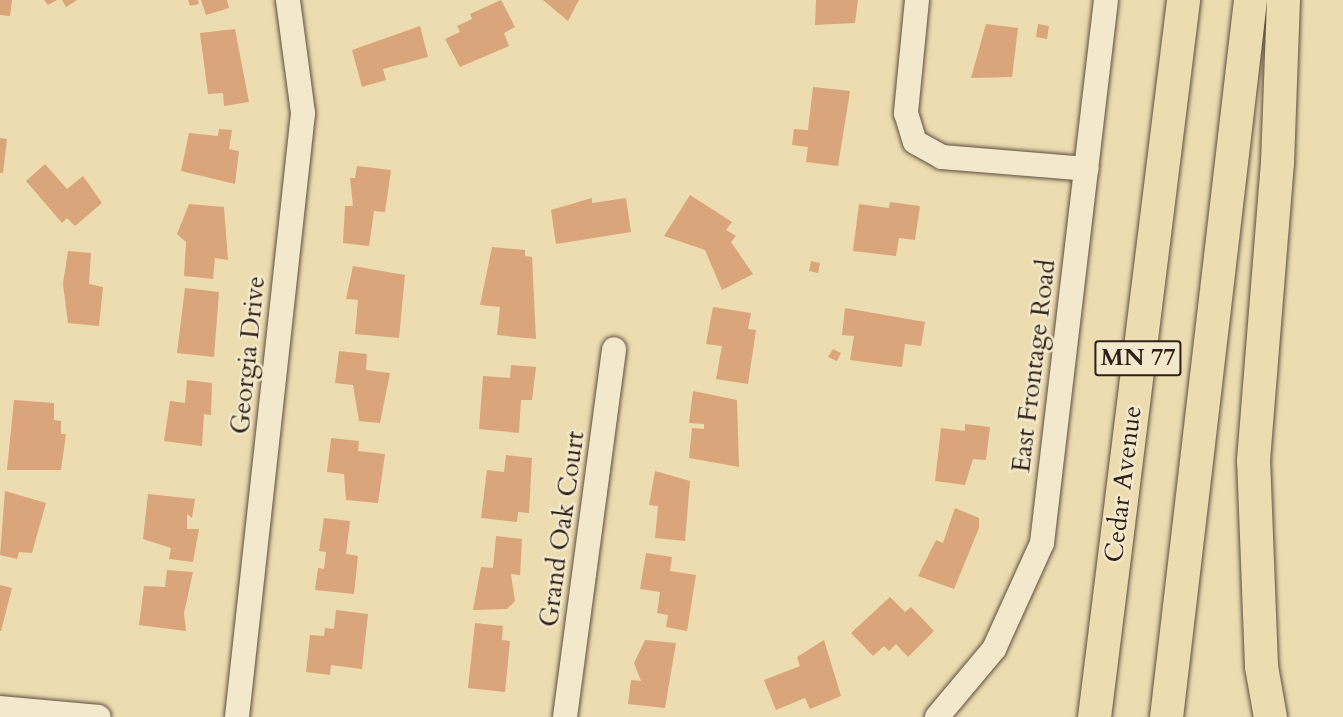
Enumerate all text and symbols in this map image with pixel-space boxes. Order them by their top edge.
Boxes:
street label: East Frontage Road [1005,258,1063,474]
street label: Georgia Drive [224,274,272,436]
road number: MN 77 [1093,337,1183,379]
street label: Cedar Avenue [1098,404,1148,564]
street label: Grand Oak Court [533,429,591,629]

